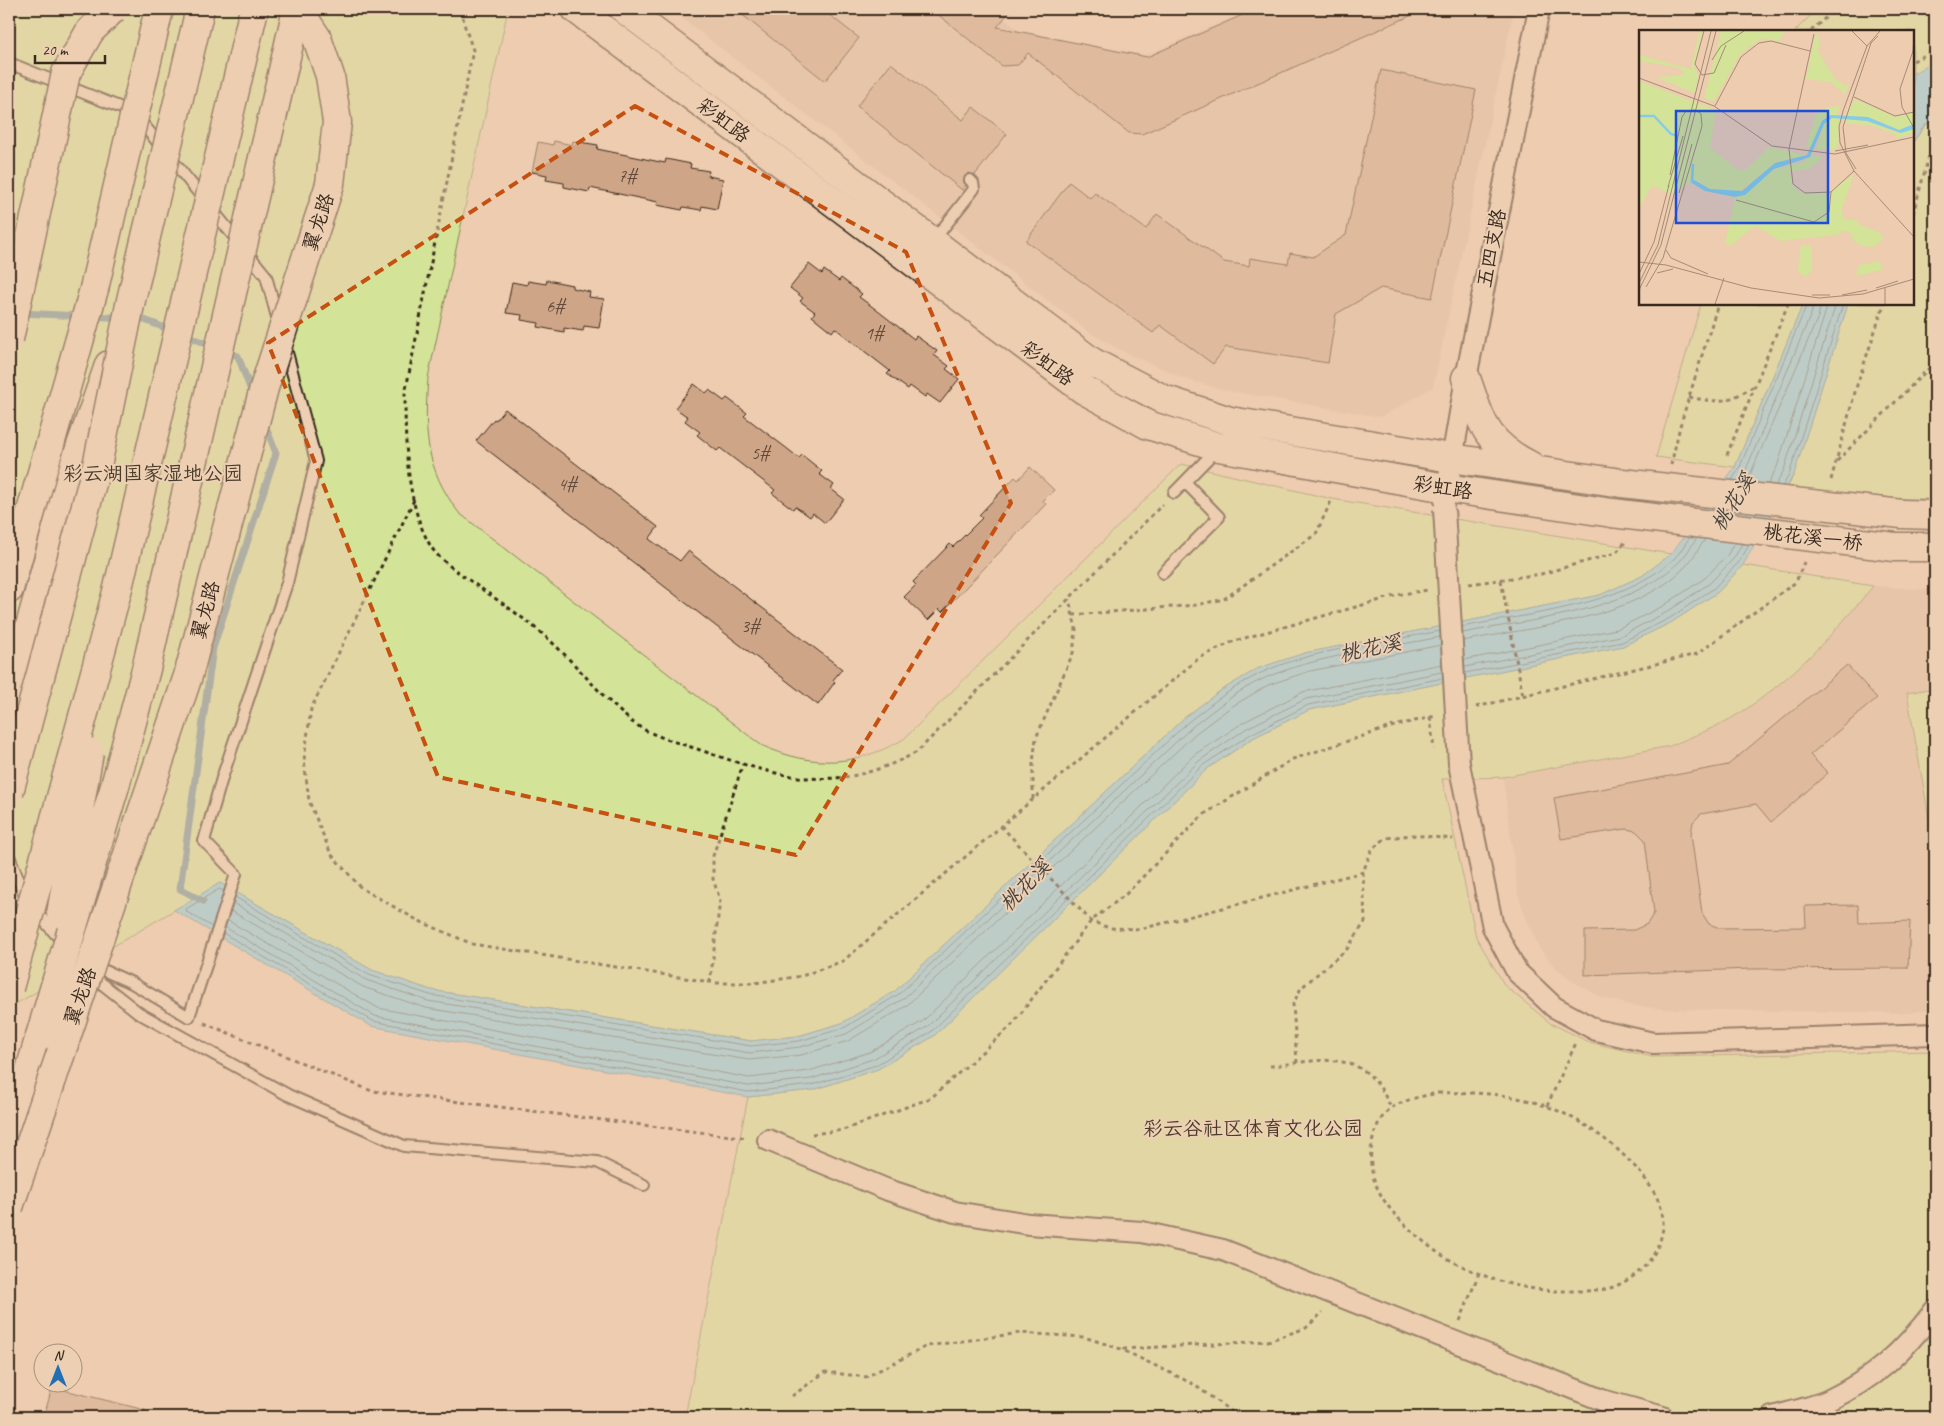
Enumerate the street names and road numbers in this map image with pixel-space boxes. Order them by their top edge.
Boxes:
street label: 彩虹路 [692,92,756,149]
street label: 翼龙路 [297,189,340,255]
street label: 五四支路 [1472,205,1512,290]
street label: 彩虹路 [1016,335,1080,392]
street label: 彩虹路 [1411,470,1475,505]
street label: 桃花溪一桥 [1762,519,1864,556]
street label: 翼龙路 [186,577,226,642]
street label: 翼龙路 [59,963,102,1029]

